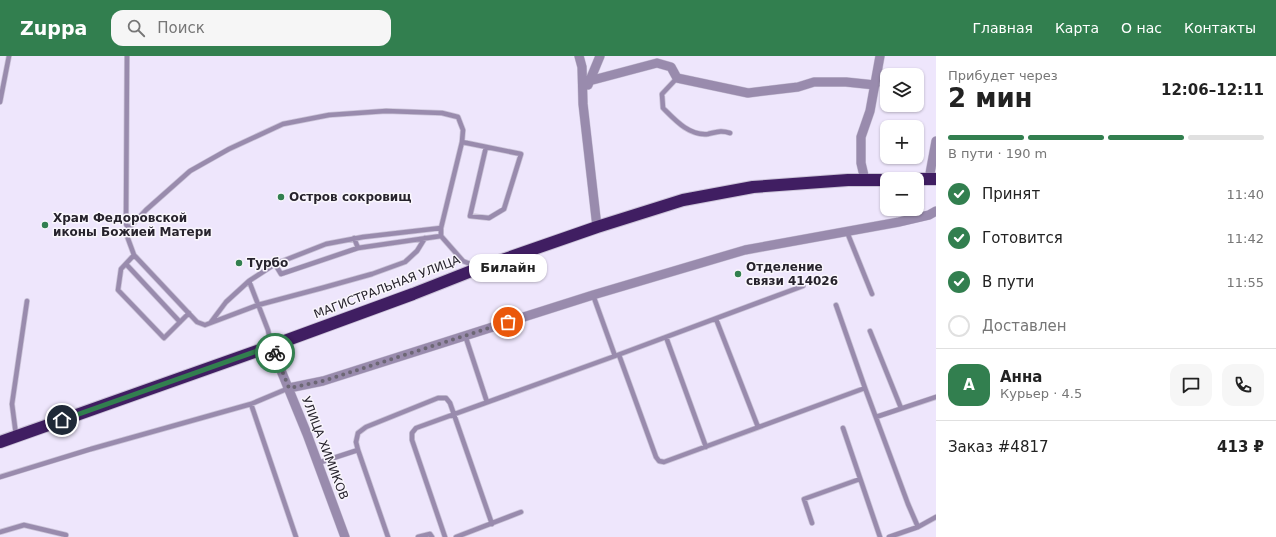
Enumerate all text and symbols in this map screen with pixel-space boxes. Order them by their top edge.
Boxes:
search box [111,10,391,46]
text: Zuppa [20,17,87,39]
icon: search [125,17,147,39]
text: Поиск [157,19,205,37]
text: Главная [972,20,1033,36]
text: Карта [1055,20,1099,36]
text: О нас [1121,20,1162,36]
text: Контакты [1184,20,1256,36]
map controls [880,68,924,216]
button: layers [880,68,924,112]
text: Прибудет через [948,68,1058,83]
text: 12:06–12:11 [1161,81,1264,99]
text: 2 мин [948,83,1033,113]
button: + [880,120,924,164]
text: В пути · 190 m [948,146,1047,161]
button: − [880,172,924,216]
icon: check [948,183,970,205]
text: Принят [982,185,1040,203]
text: 11:40 [1227,187,1264,202]
place label: Остров сокровищ [289,190,411,204]
marker: Остров сокровищ [276,192,286,202]
place label: Храм Федоровской иконы Божией Матери [53,211,212,239]
marker: Храм Федоровской иконы Божией Матери [40,220,50,230]
icon: check [948,227,970,249]
text: Готовится [982,229,1063,247]
text: 11:42 [1227,231,1264,246]
street label: МАГИСТРАЛЬНАЯ УЛИЦА [312,252,463,321]
callout: Билайн [469,254,547,282]
place label: Турбо [247,256,288,270]
marker: Турбо [234,258,244,268]
text: Билайн [480,260,536,275]
place label: Отделение связи 414026 [746,260,838,288]
marker: Отделение связи 414026 [733,269,743,279]
icon: check [948,271,970,293]
text: В пути [982,273,1034,291]
text: 11:55 [1227,275,1264,290]
pin [491,305,525,339]
icon: bag [497,311,519,333]
text: Доставлен [982,317,1067,335]
courier [255,333,295,373]
icon: bike [264,342,286,364]
button: chat [1170,364,1212,406]
button: phone [1222,364,1264,406]
text: Анна [1000,368,1042,386]
text: А [963,376,975,394]
text: Курьер · 4.5 [1000,386,1082,401]
street label: УЛИЦА ХИМИКОВ [299,394,351,502]
pin [45,403,79,437]
icon: home [51,409,73,431]
text: Заказ #4817 [948,438,1049,456]
text: 413 ₽ [1217,438,1264,456]

